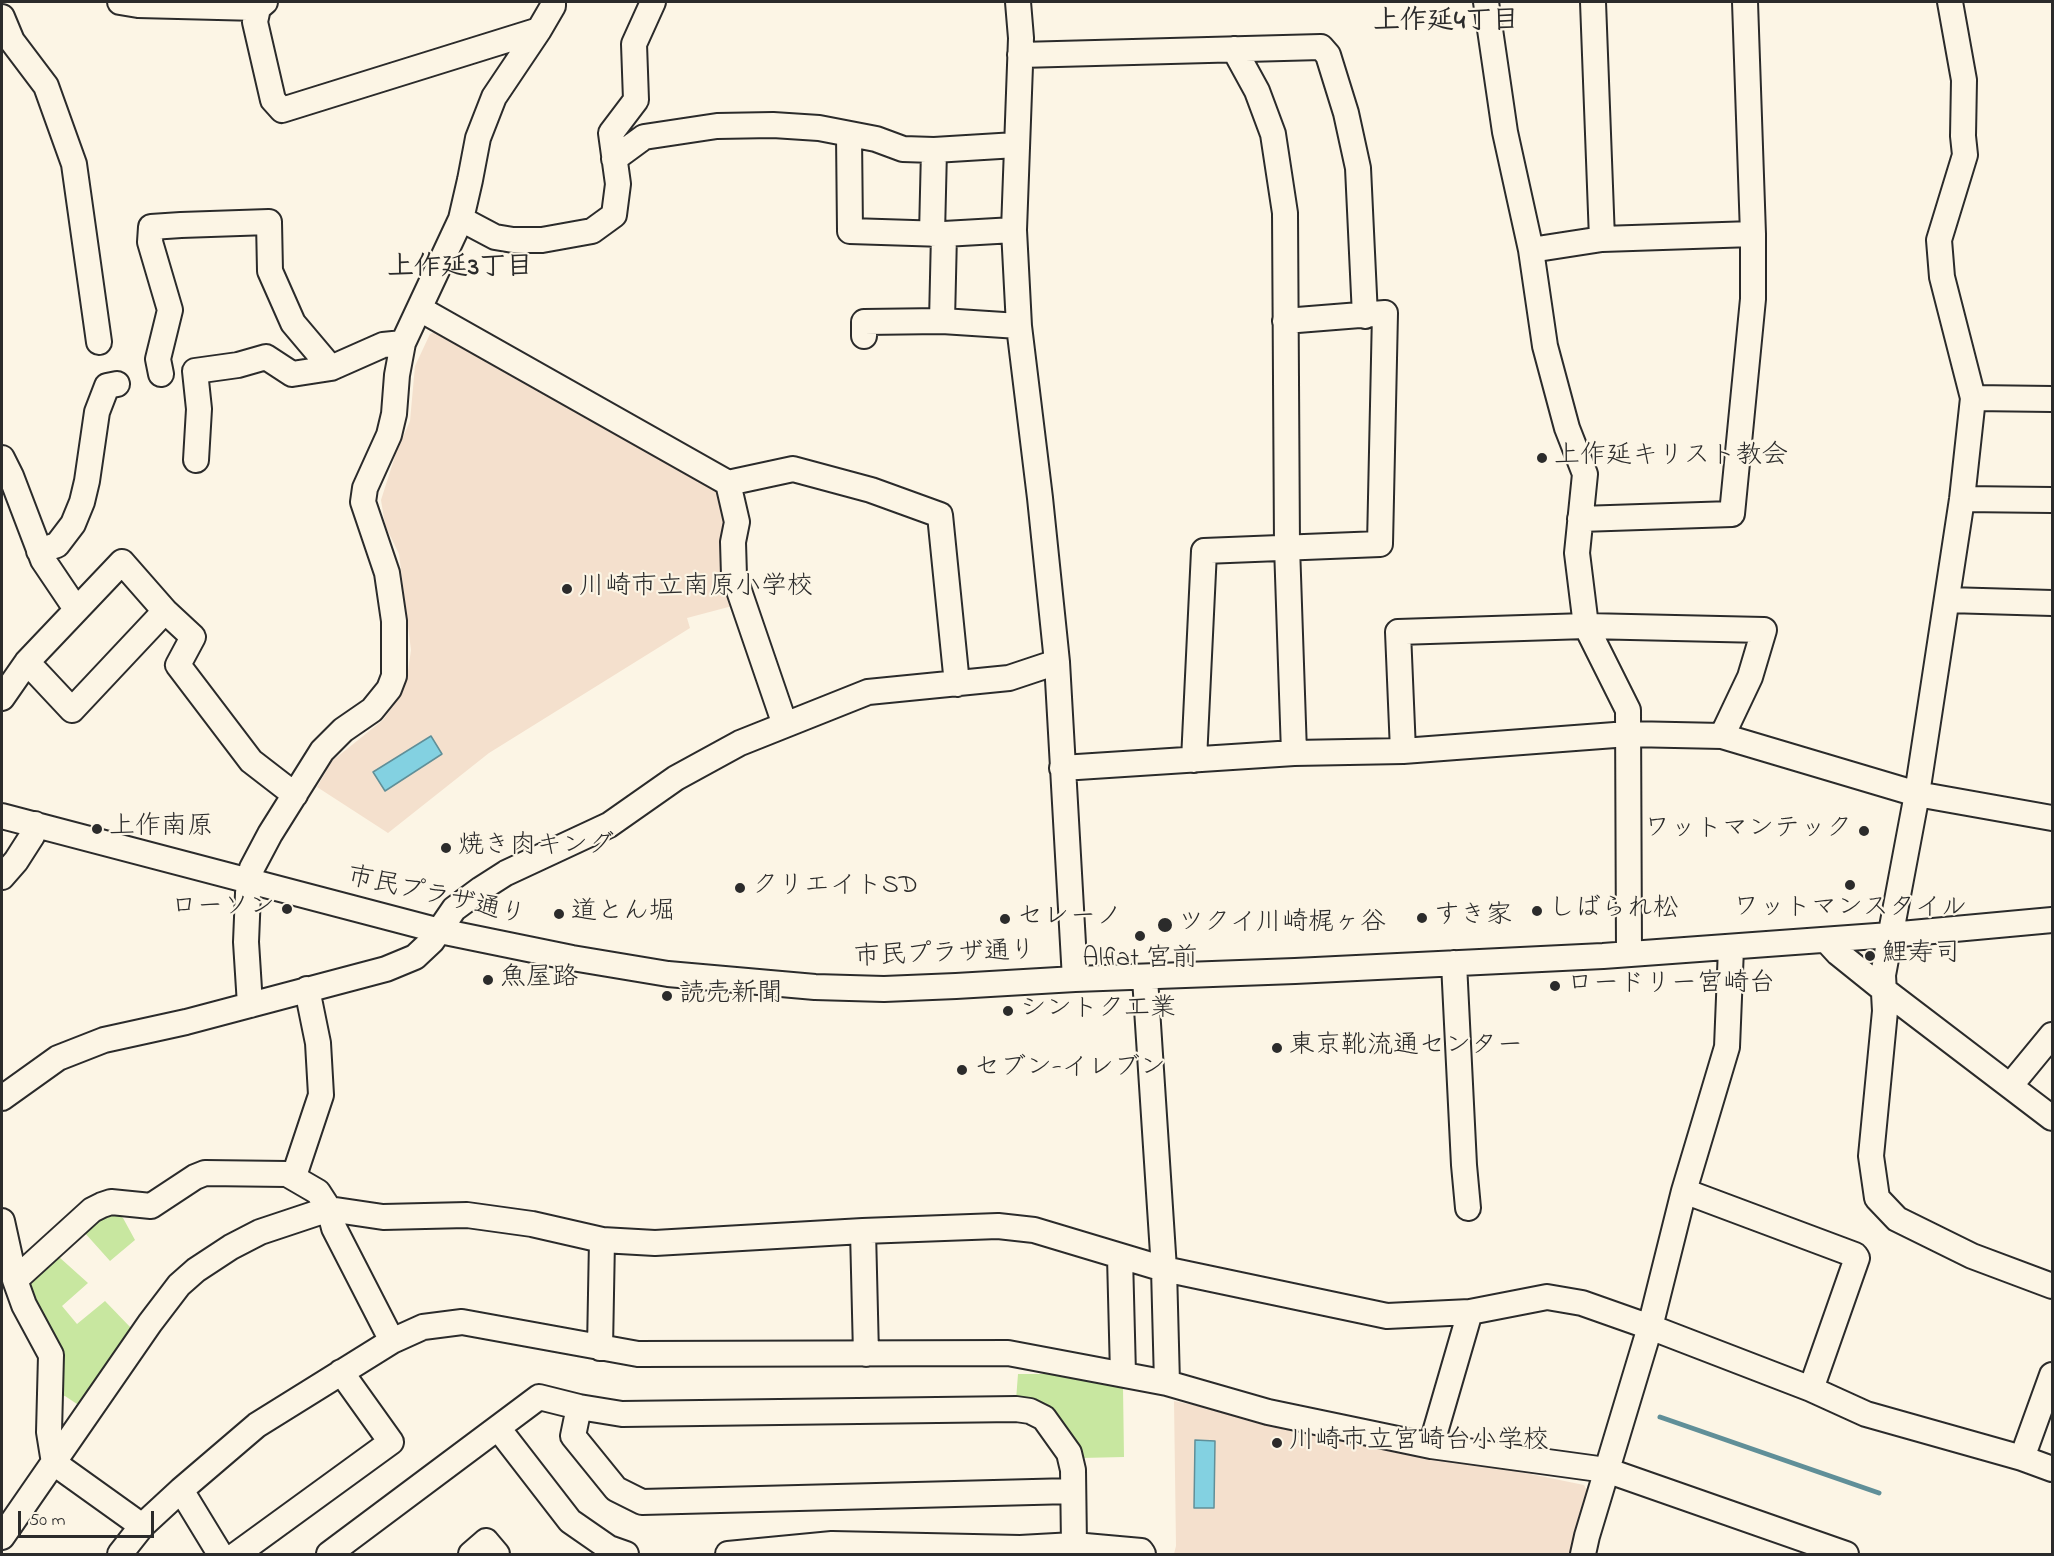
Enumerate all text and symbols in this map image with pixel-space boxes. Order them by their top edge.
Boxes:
district label: 上作延4丁目 [1373,8,1519,40]
district label: 上作延3丁目 [387,254,533,286]
place label: 上作延キリスト教会 [1554,442,1788,474]
marker: 上作延キリスト教会 [1535,451,1549,465]
place label: 川崎市立南原小学校 [579,573,813,605]
marker: 川崎市立南原小学校 [560,582,574,596]
place label: 上作南原 [109,813,213,845]
place label: ワットマンテック [1644,815,1852,847]
marker: 上作南原 [90,822,104,836]
marker: ワットマンテック [1857,824,1871,838]
place label: 焼き肉キング [458,832,614,864]
marker: 焼き肉キング [439,841,453,855]
street label: 市民プラザ通り [344,862,528,934]
place label: クリエイトSD [752,872,918,904]
marker: ワットマンスタイル [1843,878,1857,892]
marker: クリエイトSD [733,881,747,895]
place label: ローソン [171,893,275,925]
place label: ワットマンスタイル [1733,894,1967,926]
place label: しばられ松 [1549,895,1679,927]
place label: 道とん堀 [571,898,675,930]
marker: ローソン [280,902,294,916]
place label: すき家 [1434,902,1512,934]
place label: セレーノ [1017,903,1122,935]
marker: しばられ松 [1530,904,1544,918]
marker: 道とん堀 [552,907,566,921]
place label: ツクイ川崎梶ヶ谷 [1178,909,1386,941]
marker: すき家 [1415,911,1429,925]
marker: セレーノ [998,912,1012,926]
marker: ツクイ川崎梶ヶ谷 [1156,916,1174,934]
marker: Alflat 宮前 [1133,929,1147,943]
street label: 市民プラザ通り [854,937,1036,975]
place label: 鯉寿司 [1882,940,1960,972]
place label: Alflat 宮前 [1083,945,1197,977]
marker: 鯉寿司 [1863,949,1877,963]
place label: 魚屋路 [500,964,578,996]
place label: ロードリー宮崎台 [1567,970,1775,1002]
marker: 魚屋路 [481,973,495,987]
marker: ロードリー宮崎台 [1548,979,1562,993]
place label: 読売新聞 [679,980,783,1012]
marker: 読売新聞 [660,989,674,1003]
place label: シントク工業 [1020,995,1176,1027]
marker: シントク工業 [1001,1004,1015,1018]
place label: 東京靴流通センター [1289,1032,1523,1064]
marker: 東京靴流通センター [1270,1041,1284,1055]
place label: セブン-イレブン [974,1054,1166,1086]
marker: セブン-イレブン [955,1063,969,1077]
place label: 川崎市立宮崎台小学校 [1289,1427,1549,1459]
marker: 川崎市立宮崎台小学校 [1270,1436,1284,1450]
scale bar [21,1499,158,1537]
text: 50 m [29,1508,66,1534]

